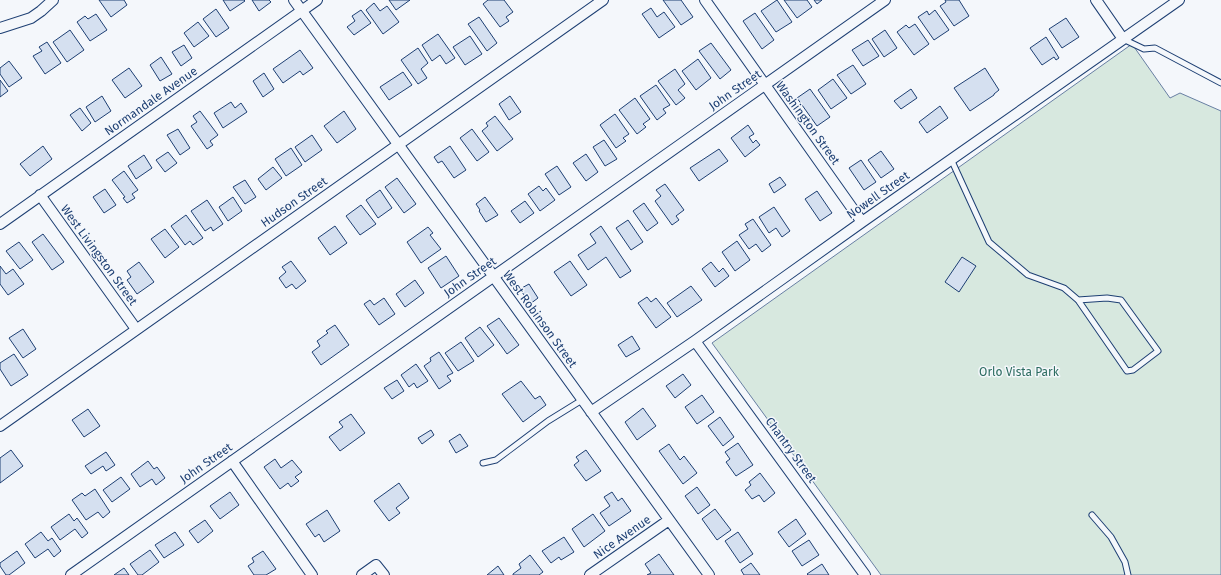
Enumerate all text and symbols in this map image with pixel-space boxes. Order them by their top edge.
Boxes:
street label: Normandale Avenue [102,64,200,138]
street label: John Street [706,67,764,113]
street label: Washington Street [773,79,843,168]
street label: Nowell Street [844,168,913,222]
street label: Hudson Street [258,174,330,230]
street label: West Livingston Street [58,202,141,309]
street label: John Street [441,254,499,300]
street label: West Robinson Street [500,268,580,371]
park label: Orlo Vista Park [979,365,1060,379]
street label: Chantry Street [762,414,820,486]
street label: John Street [177,440,235,486]
street label: Nice Avenue [591,512,653,562]

